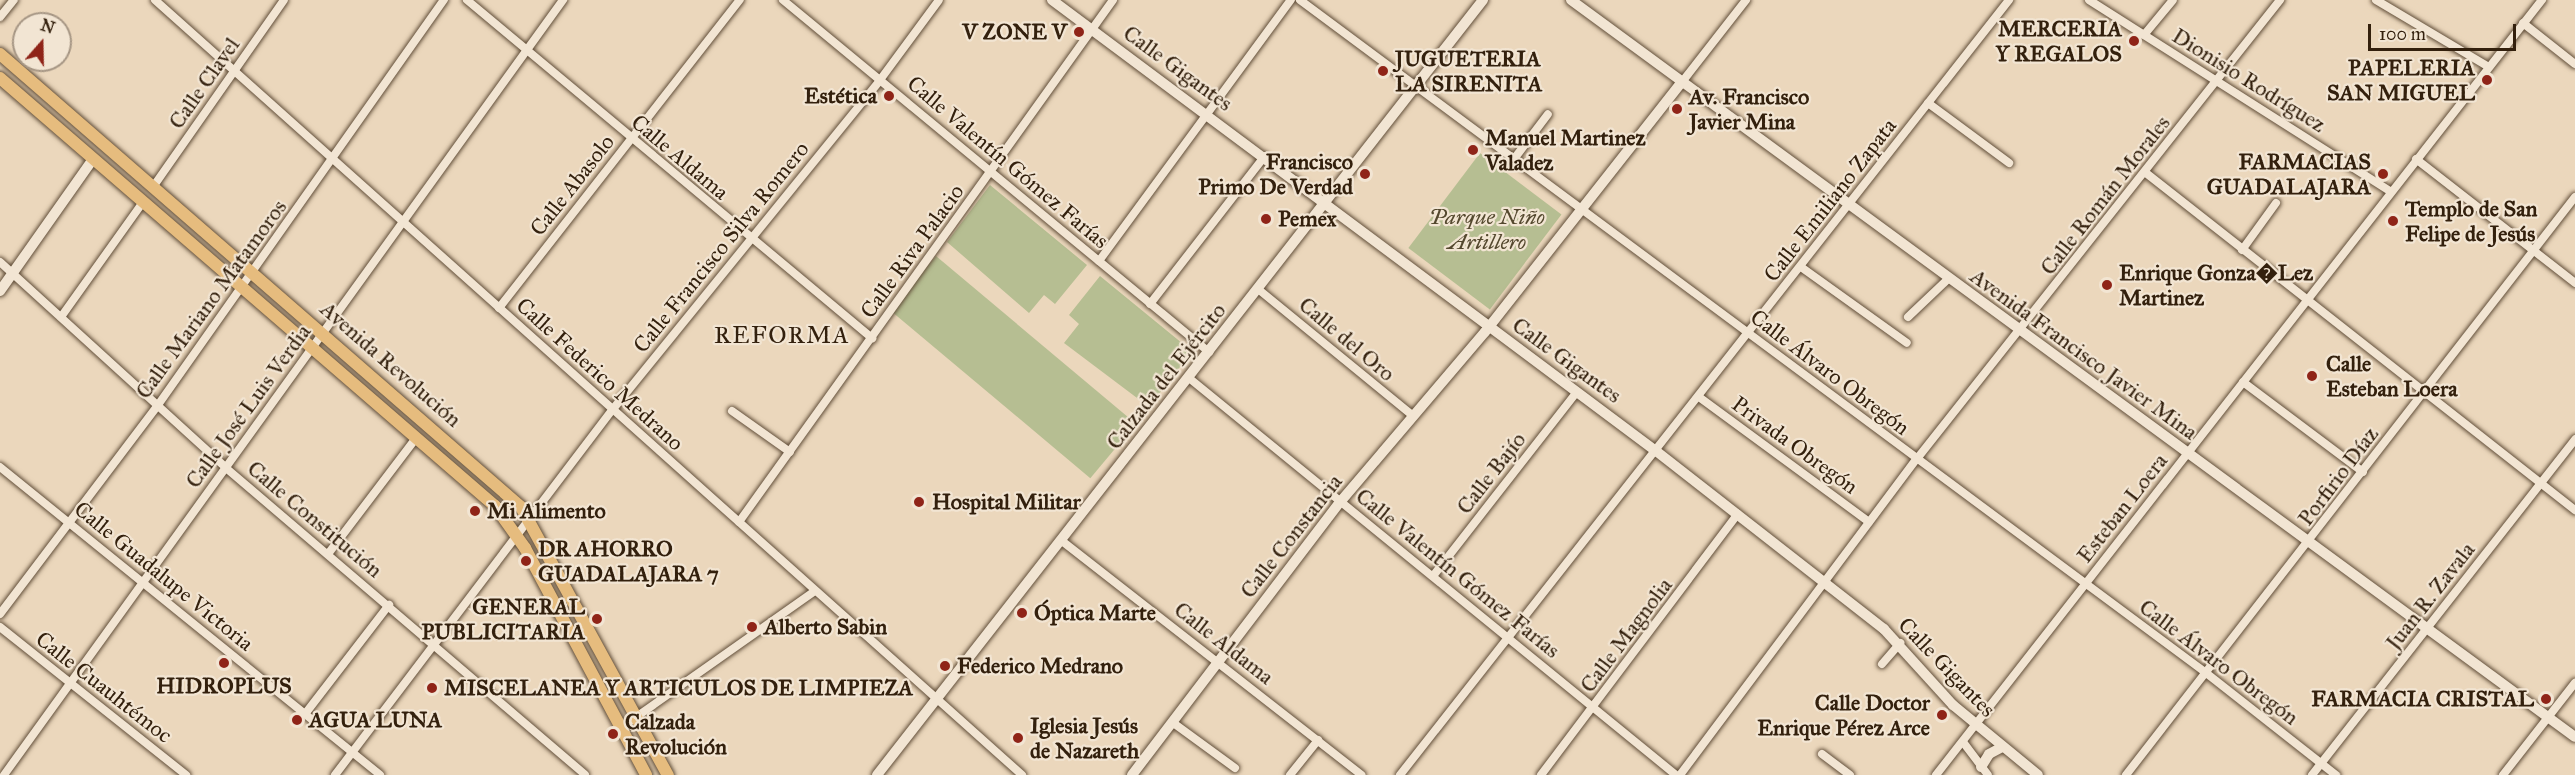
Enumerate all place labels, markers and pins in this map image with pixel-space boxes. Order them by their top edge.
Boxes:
place label: MERCERIA Y REGALOS [1995,15,2122,66]
place label: V ZONE V [962,19,1067,45]
marker: V ZONE V [1072,25,1086,39]
marker: MERCERIA Y REGALOS [2127,34,2141,48]
place label: JUGUETERIA LA SIRENITA [1395,45,1542,96]
place label: PAPELERIA SAN MIGUEL [2327,54,2475,106]
marker: JUGUETERIA LA SIRENITA [1376,64,1390,78]
marker: PAPELERIA SAN MIGUEL [2480,73,2494,87]
place label: Estética [804,83,877,109]
place label: Av. Francisco Javier Mina [1689,83,1809,134]
marker: Estética [882,89,896,103]
marker: Av. Francisco Javier Mina [1670,102,1684,116]
place label: Manuel Martinez Valadez [1485,124,1646,176]
marker: Manuel Martinez Valadez [1466,143,1480,157]
place label: Francisco Primo De Verdad [1198,148,1353,200]
place label: FARMACIAS GUADALAJARA [2207,148,2371,200]
marker: Francisco Primo De Verdad [1358,167,1372,181]
marker: FARMACIAS GUADALAJARA [2376,167,2390,181]
place label: Templo de San Felipe de Jesús [2405,195,2537,246]
place label: Pemex [1278,206,1337,232]
marker: Pemex [1259,212,1273,226]
marker: Templo de San Felipe de Jesús [2386,214,2400,228]
place label: Enrique Gonza�Lez Martinez [2119,259,2313,310]
marker: Enrique Gonza�Lez Martinez [2100,278,2114,292]
place label: Calle Esteban Loera [2326,350,2458,402]
marker: Calle Esteban Loera [2303,367,2321,385]
place label: Hospital Militar [932,489,1081,515]
marker: Hospital Militar [910,493,928,511]
place label: Mi Alimento [487,498,606,524]
marker: Mi Alimento [468,504,482,518]
place label: DR AHORRO GUADALAJARA 7 [538,535,719,586]
marker: DR AHORRO GUADALAJARA 7 [519,554,533,568]
place label: GENERAL PUBLICITARIA [422,593,585,644]
place label: Óptica Marte [1034,600,1156,626]
marker: Óptica Marte [1015,606,1029,620]
marker: GENERAL PUBLICITARIA [590,612,604,626]
place label: Alberto Sabin [764,614,887,640]
marker: Alberto Sabin [745,620,759,634]
place label: Federico Medrano [957,653,1123,679]
marker: HIDROPLUS [217,656,231,670]
marker: Federico Medrano [938,659,952,673]
place label: HIDROPLUS [156,673,292,699]
place label: MISCELANEA Y ARTICULOS DE LIMPIEZA [444,675,913,701]
marker: MISCELANEA Y ARTICULOS DE LIMPIEZA [425,681,439,695]
place label: FARMACIA CRISTAL [2311,686,2534,712]
place label: Calle Doctor Enrique Pérez Arce [1757,689,1930,740]
marker: FARMACIA CRISTAL [2539,692,2553,706]
place label: AGUA LUNA [309,707,442,733]
place label: Calzada Revolución [625,708,727,760]
marker: Calle Doctor Enrique Pérez Arce [1935,708,1949,722]
place label: Iglesia Jesús de Nazareth [1030,712,1139,764]
marker: AGUA LUNA [290,713,304,727]
marker: Calzada Revolución [606,727,620,741]
marker: Iglesia Jesús de Nazareth [1011,731,1025,745]

